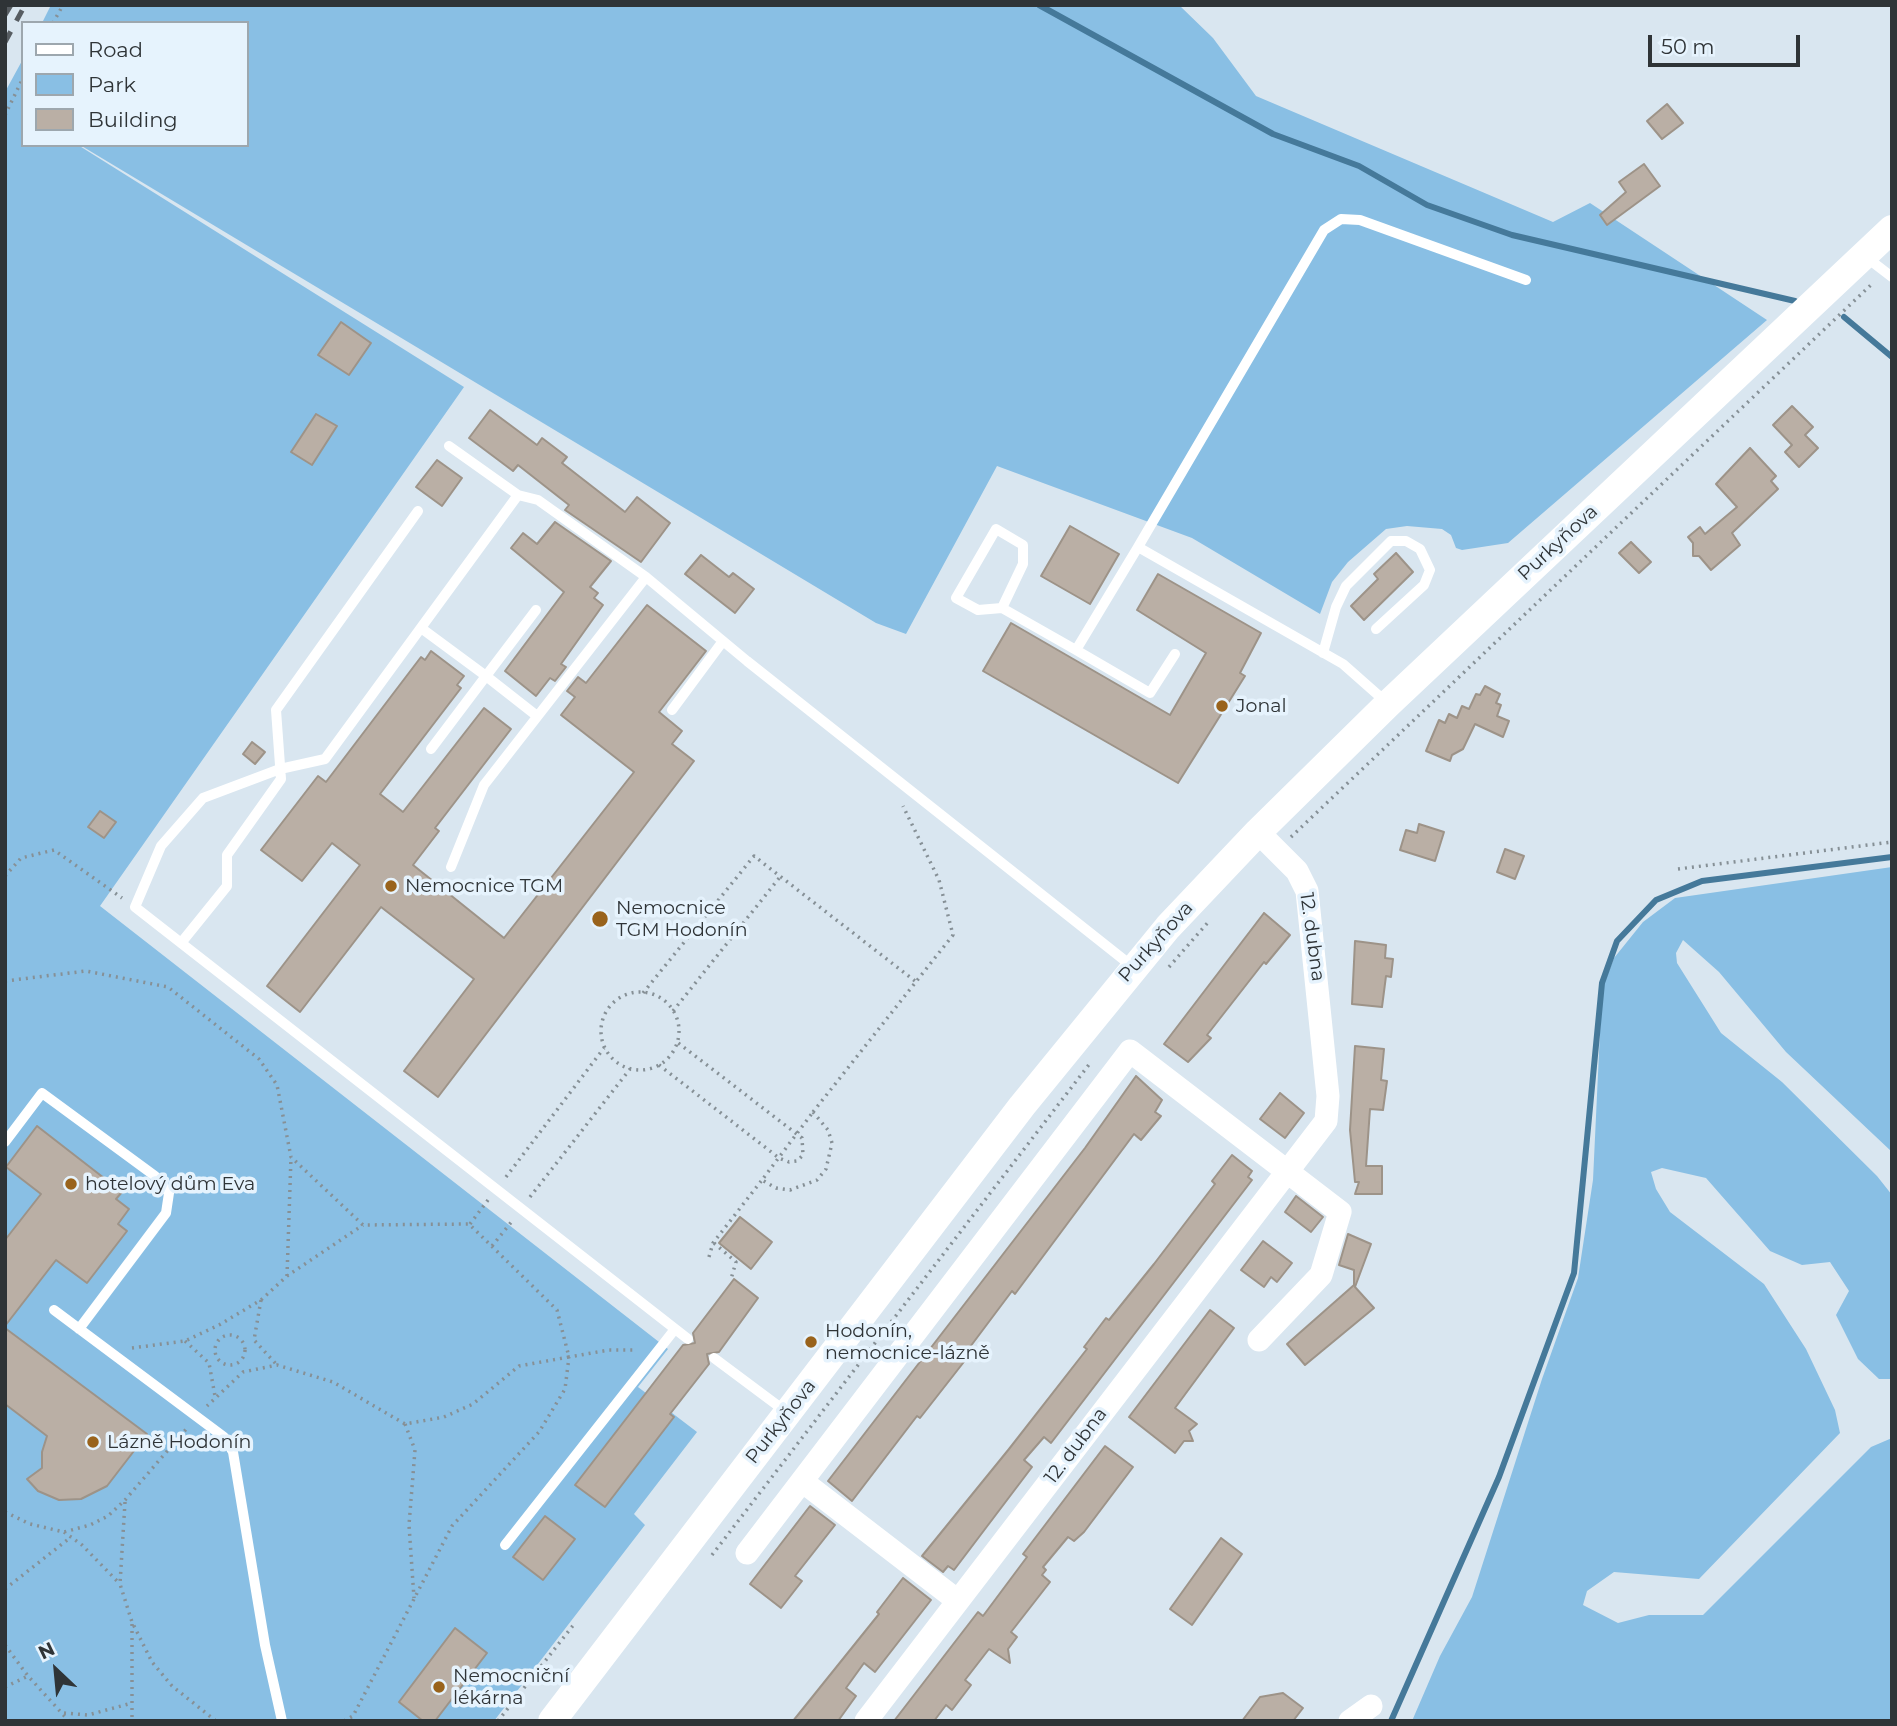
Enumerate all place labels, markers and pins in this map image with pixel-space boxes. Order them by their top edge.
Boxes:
place label: Jonal [1236,695,1287,717]
marker: Jonal [1214,698,1230,714]
place label: Nemocnice TGM [405,875,563,897]
marker: Nemocnice TGM [383,878,399,894]
place label: Nemocnice TGM Hodonín [616,897,747,941]
marker: Nemocnice TGM Hodonín [590,909,610,929]
place label: hotelový dům Eva [85,1173,255,1195]
marker: hotelový dům Eva [63,1176,79,1192]
place label: Hodonín, nemocnice-lázně [825,1320,990,1364]
marker: Hodonín, nemocnice-lázně [803,1334,819,1350]
place label: Lázně Hodonín [107,1431,251,1453]
marker: Lázně Hodonín [85,1434,101,1450]
place label: Nemocniční lékárna [453,1665,569,1709]
marker: Nemocniční lékárna [431,1679,447,1695]

